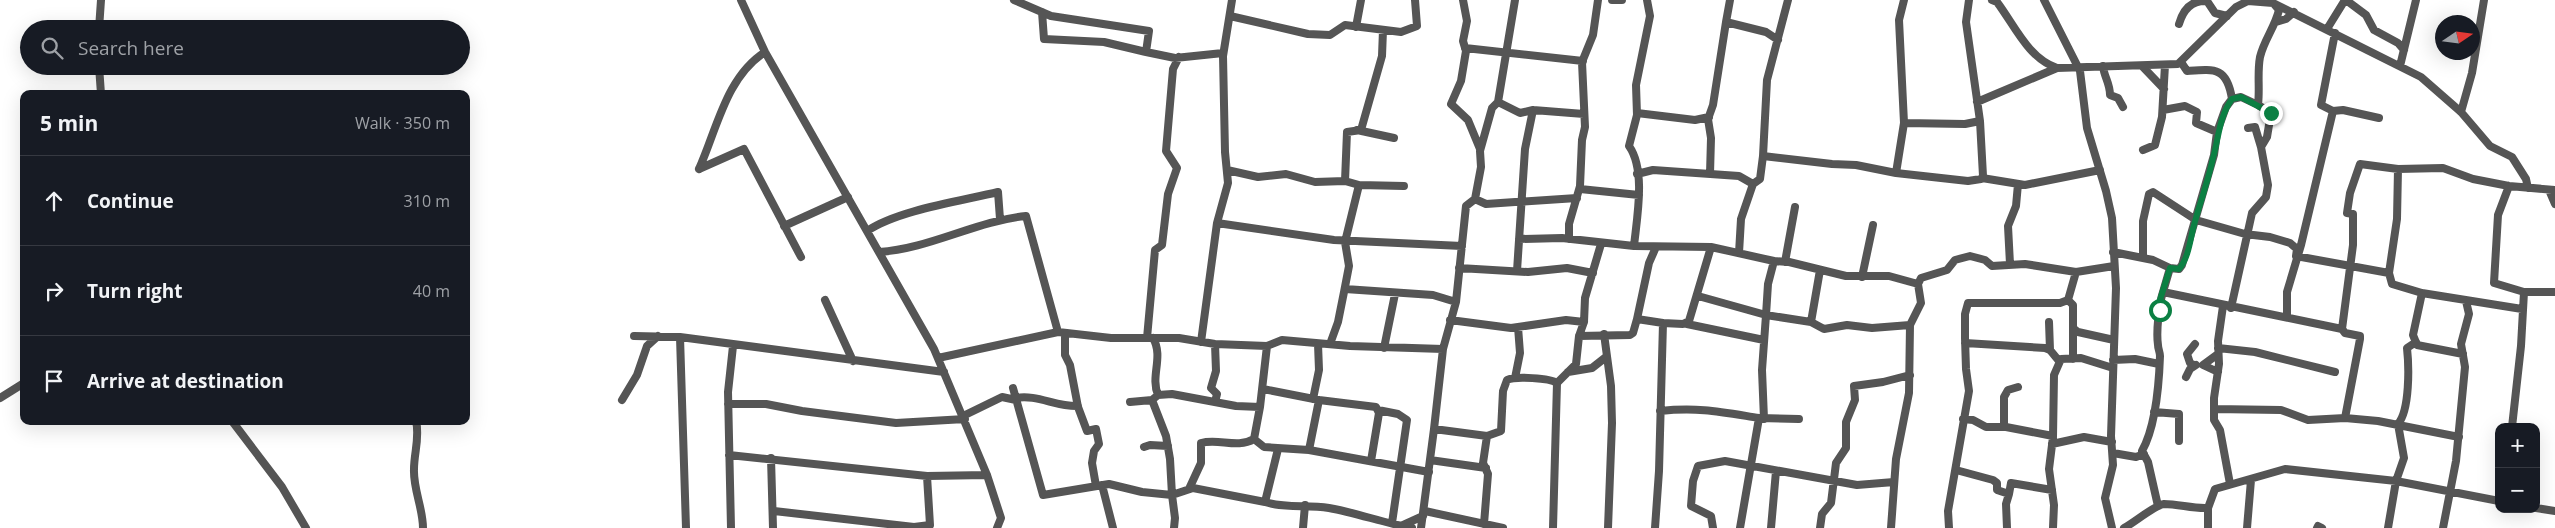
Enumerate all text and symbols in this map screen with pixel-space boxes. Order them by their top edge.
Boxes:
north arrow [2435,15,2480,60]
search box [20,20,470,75]
icon: search [38,34,66,62]
text: Search here [78,35,184,61]
route end [2260,102,2283,125]
text: 5 min [40,109,98,137]
text: Walk · 350 m [355,112,450,134]
icon: ahead [40,187,68,215]
text: Continue [87,188,174,214]
text: 310 m [404,190,450,212]
icon: right [40,277,68,305]
text: Turn right [87,278,182,304]
text: 40 m [413,280,450,302]
route start [2149,299,2172,322]
icon: arrive [40,367,68,395]
text: Arrive at destination [87,368,284,394]
map controls [2495,423,2540,513]
button: + [2495,423,2540,468]
button: − [2495,468,2540,513]

